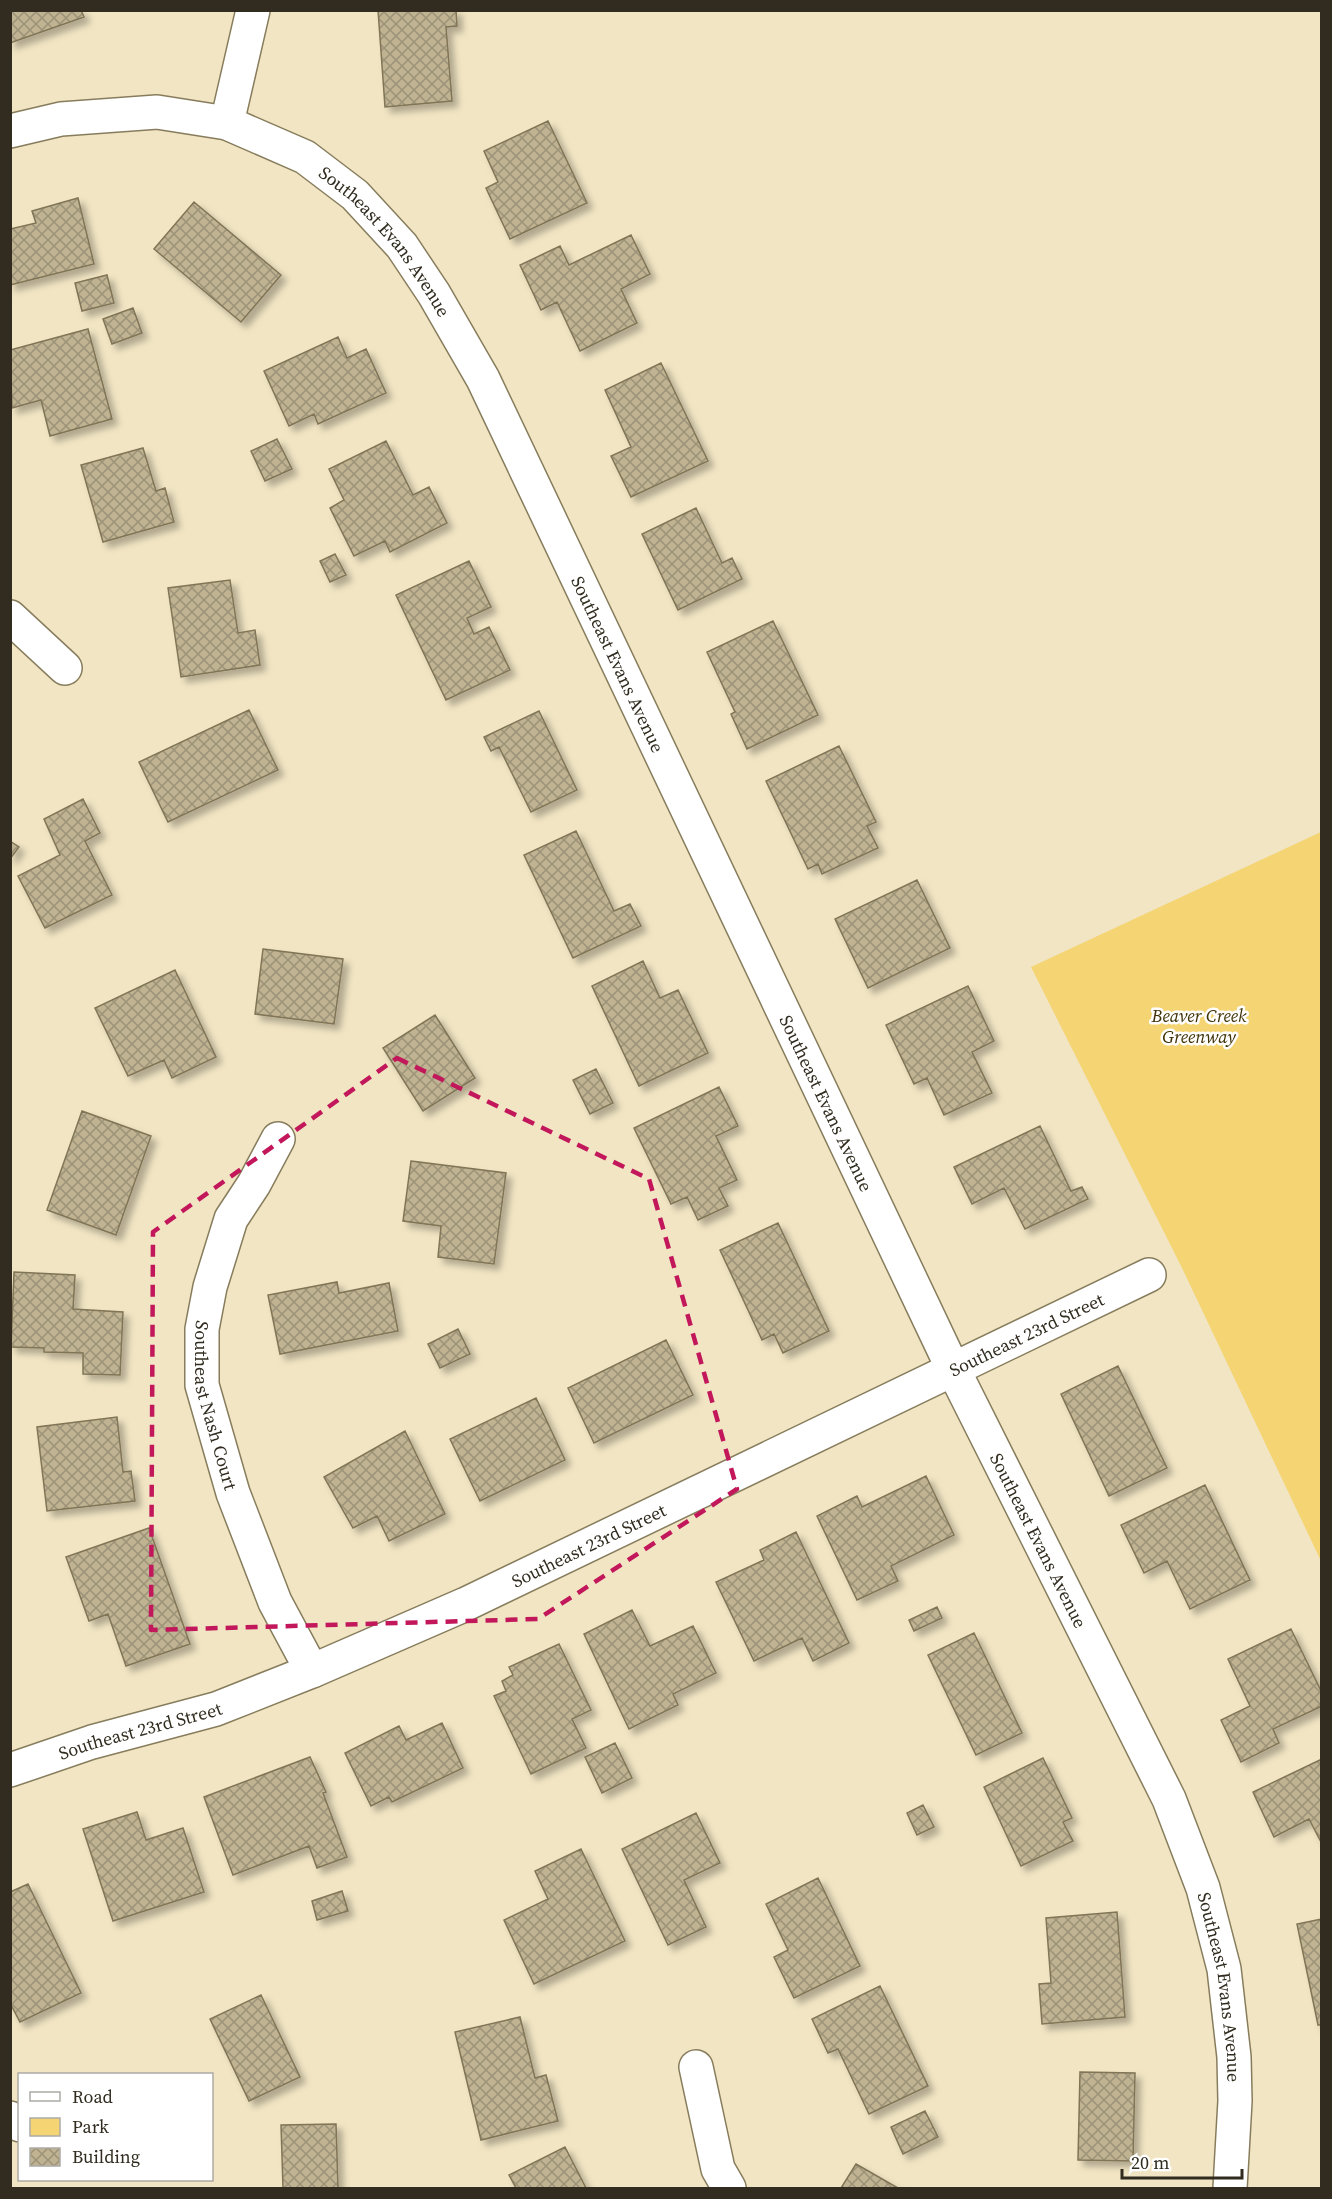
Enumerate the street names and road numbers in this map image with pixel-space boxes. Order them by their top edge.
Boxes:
street label: Southeast Evans Avenue [314,160,457,321]
street label: Southeast Evans Avenue [566,572,671,756]
street label: Southeast Evans Avenue [774,1011,879,1195]
street label: Southeast 23rd Street [945,1286,1108,1382]
street label: Southeast Nash Court [189,1319,244,1493]
street label: Southeast Evans Avenue [985,1448,1093,1632]
street label: Southeast 23rd Street [507,1497,670,1593]
street label: Southeast 23rd Street [55,1695,226,1765]
street label: Southeast Evans Avenue [1192,1889,1247,2082]

